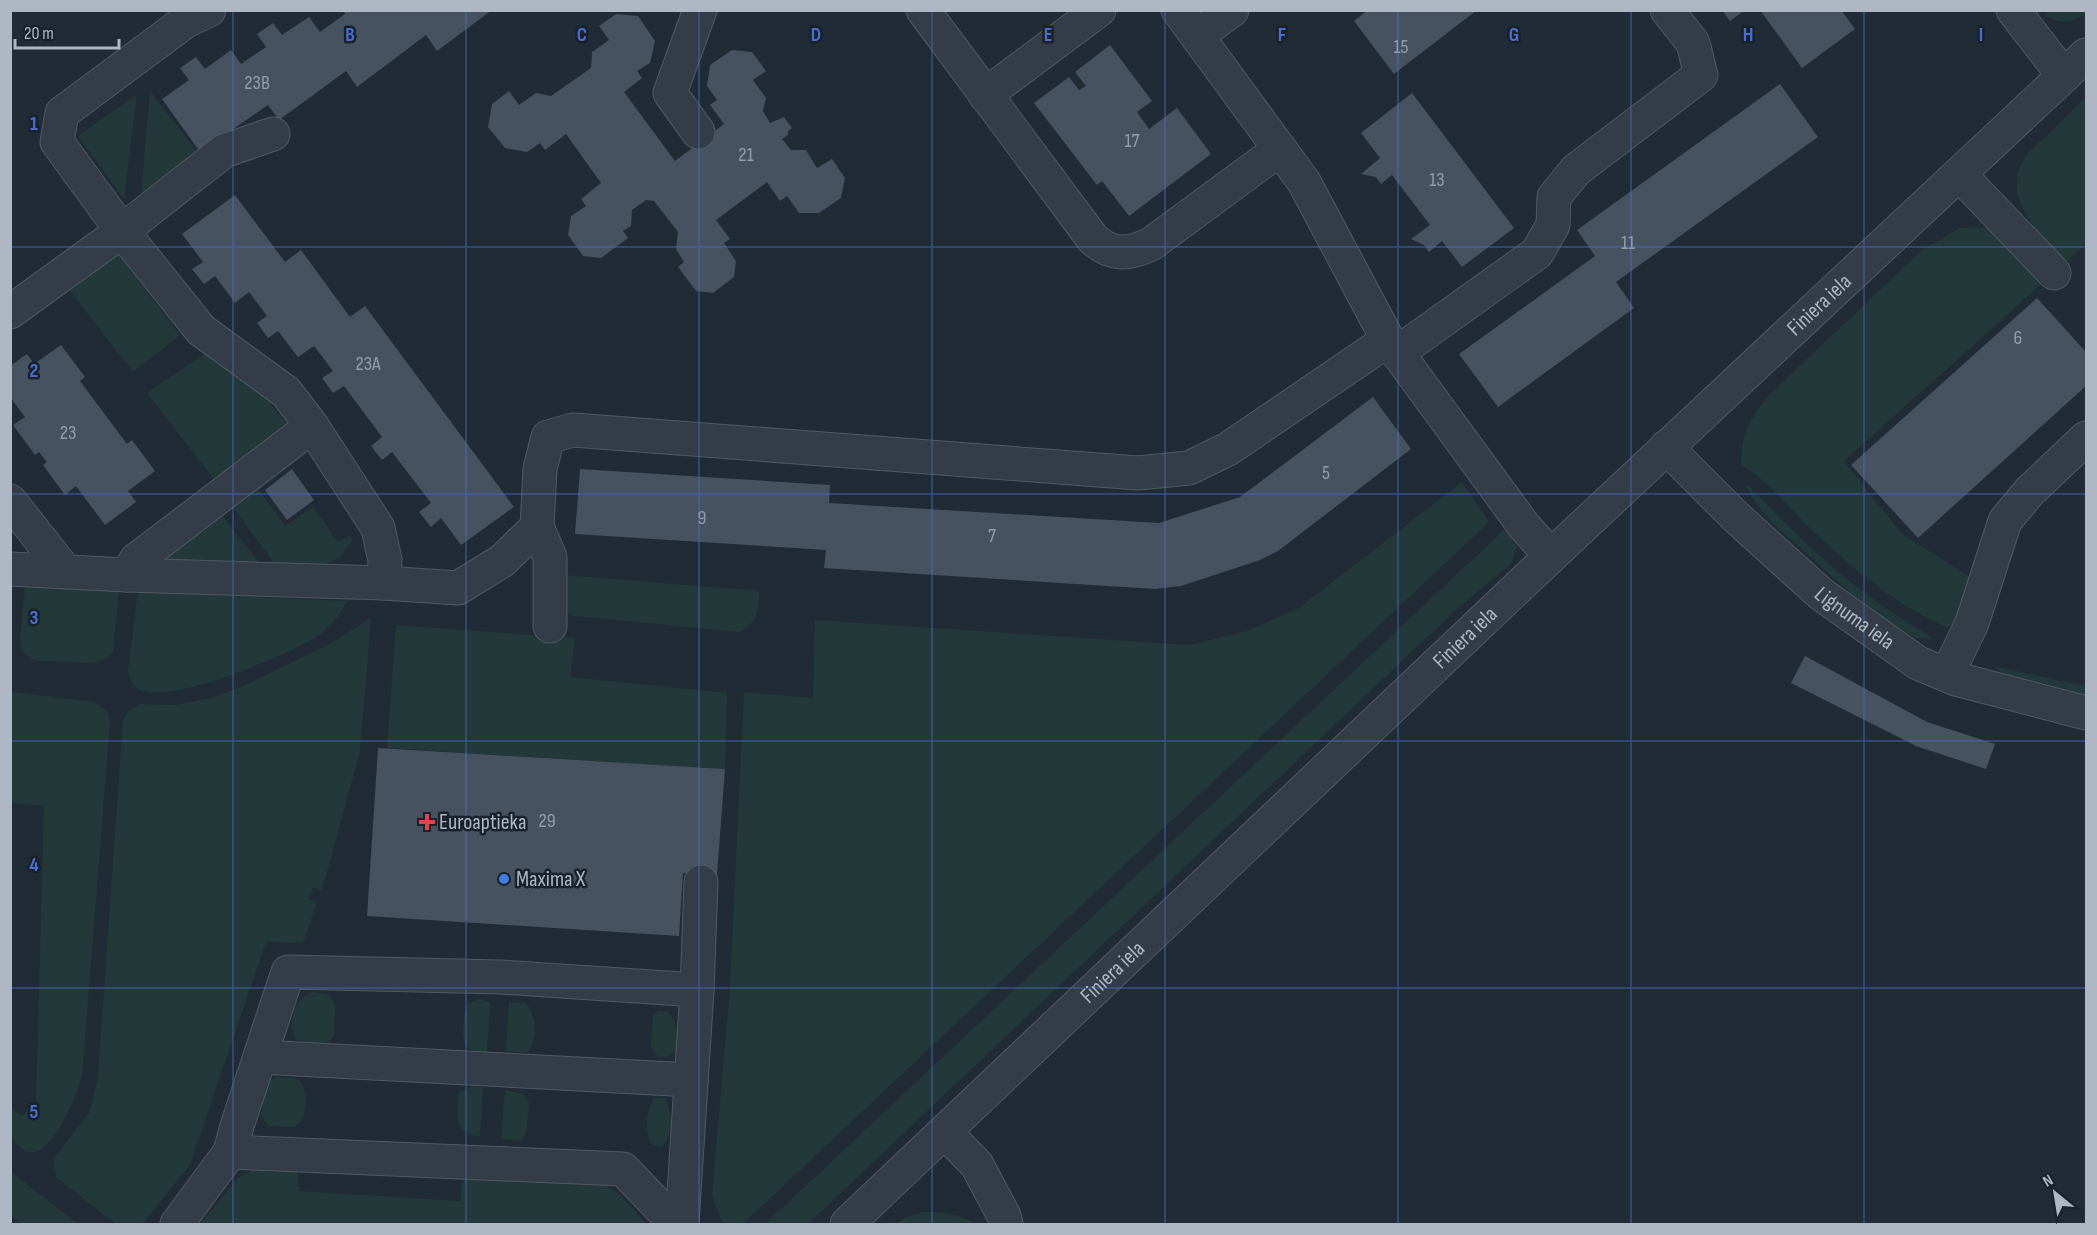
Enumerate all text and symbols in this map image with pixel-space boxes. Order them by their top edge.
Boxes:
scale bar [15,12,118,50]
text: 20 m [24,23,54,44]
text: B [345,23,355,47]
text: C [577,23,587,47]
text: D [811,23,821,47]
text: E [1044,23,1052,47]
text: F [1278,23,1286,47]
text: G [1509,23,1519,47]
text: H [1743,23,1753,47]
text: I [1979,23,1983,47]
house number: 15 [1393,35,1409,59]
house number: 23B [244,71,270,95]
text: 1 [30,112,38,136]
house number: 17 [1125,129,1139,153]
house number: 21 [738,143,754,167]
house number: 13 [1429,168,1445,192]
house number: 11 [1621,231,1635,255]
street label: Finiera iela [1781,268,1857,342]
house number: 6 [2014,326,2022,350]
house number: 23A [355,352,381,376]
text: 2 [30,359,38,383]
house number: 23 [60,421,76,445]
house number: 5 [1322,461,1330,485]
house number: 9 [698,506,706,530]
house number: 7 [988,524,996,548]
street label: Lignuma iela [1809,581,1900,655]
street label: Finiera iela [1427,601,1503,674]
text: 3 [30,606,39,630]
place label: Euroaptieka [439,809,526,836]
house number: 29 [538,809,556,833]
marker: Euroaptieka [420,815,434,829]
text: 4 [29,853,39,877]
place label: Maxima X [516,866,586,893]
marker: Maxima X [497,872,511,886]
street label: Finiera iela [1075,935,1150,1009]
text: 5 [30,1100,39,1124]
north arrow [2025,1163,2085,1223]
text: N [2040,1171,2057,1192]

